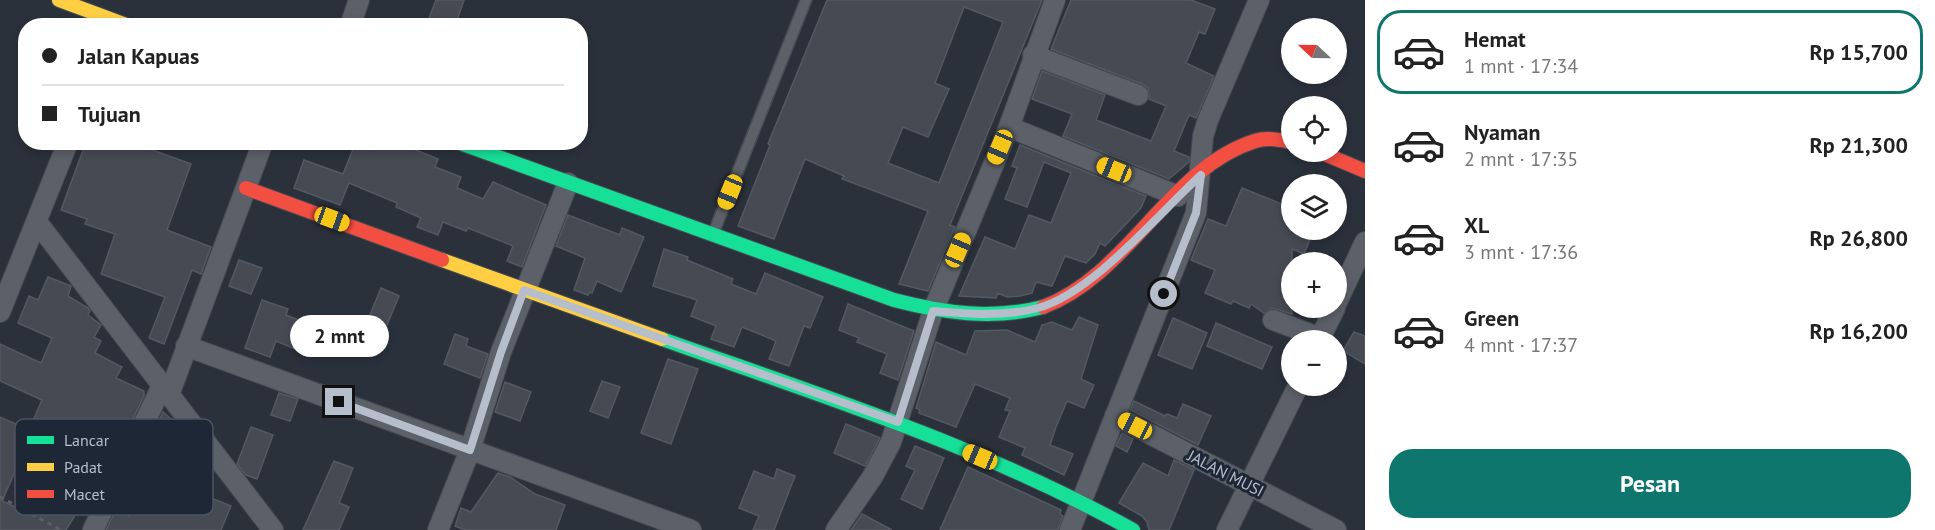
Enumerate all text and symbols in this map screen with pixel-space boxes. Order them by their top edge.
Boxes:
north arrow [1281,18,1347,84]
map controls [1281,18,1347,396]
icon: car [1392,25,1446,79]
text: Hemat [1464,25,1526,53]
text: Rp 15,700 [1809,38,1908,66]
text: Jalan Kapuas [78,42,199,70]
text: 1 mnt · 17:34 [1464,53,1578,79]
button: locate [1281,96,1347,162]
text: Tujuan [78,100,141,128]
icon: car [1392,118,1446,172]
text: Nyaman [1464,118,1541,146]
car [985,127,1015,167]
text: Rp 21,300 [1809,131,1908,159]
text: 2 mnt · 17:35 [1464,146,1578,172]
car [1094,155,1134,185]
car [715,172,745,212]
button: layers [1281,174,1347,240]
car [312,204,352,234]
icon: car [1392,211,1446,265]
text: XL [1464,211,1489,239]
text: Rp 26,800 [1809,224,1908,252]
car [943,230,973,270]
text: 3 mnt · 17:36 [1464,239,1578,265]
button: + [1281,252,1347,318]
route start [1150,280,1177,307]
icon: car [1392,304,1446,358]
text: Green [1464,304,1519,332]
callout: 2 mnt [290,315,388,357]
text: Rp 16,200 [1809,317,1908,345]
text: 2 mnt [314,323,365,349]
button: − [1281,330,1347,396]
text: 4 mnt · 17:37 [1464,332,1578,358]
route end [325,388,352,415]
car [1115,410,1155,442]
legend [15,419,213,515]
text: Lancar [64,430,110,450]
car [960,442,1000,472]
street label: JALAN MUSI [1184,445,1268,501]
button: Pesan [1389,449,1911,518]
text: Padat [64,457,103,477]
text: Macet [64,484,106,504]

